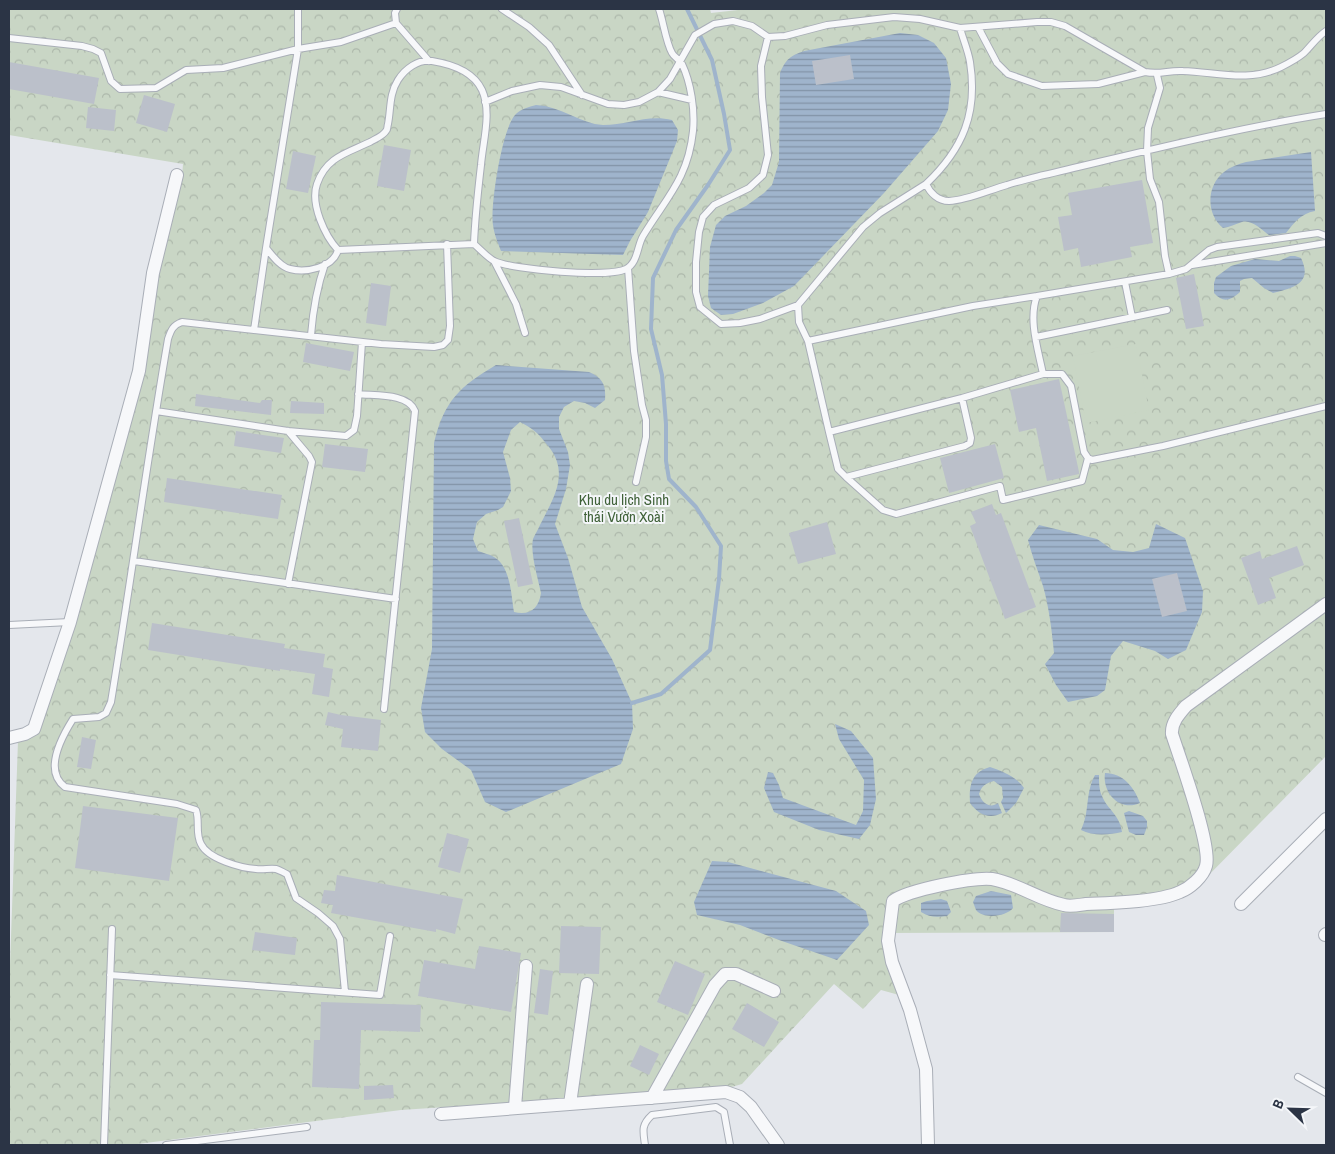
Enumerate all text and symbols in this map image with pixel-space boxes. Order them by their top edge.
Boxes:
park label: Khu du lịch Sinh thái Vườn Xoài [579,489,669,527]
north arrow [1265,1084,1315,1134]
text: B [1268,1097,1288,1111]

